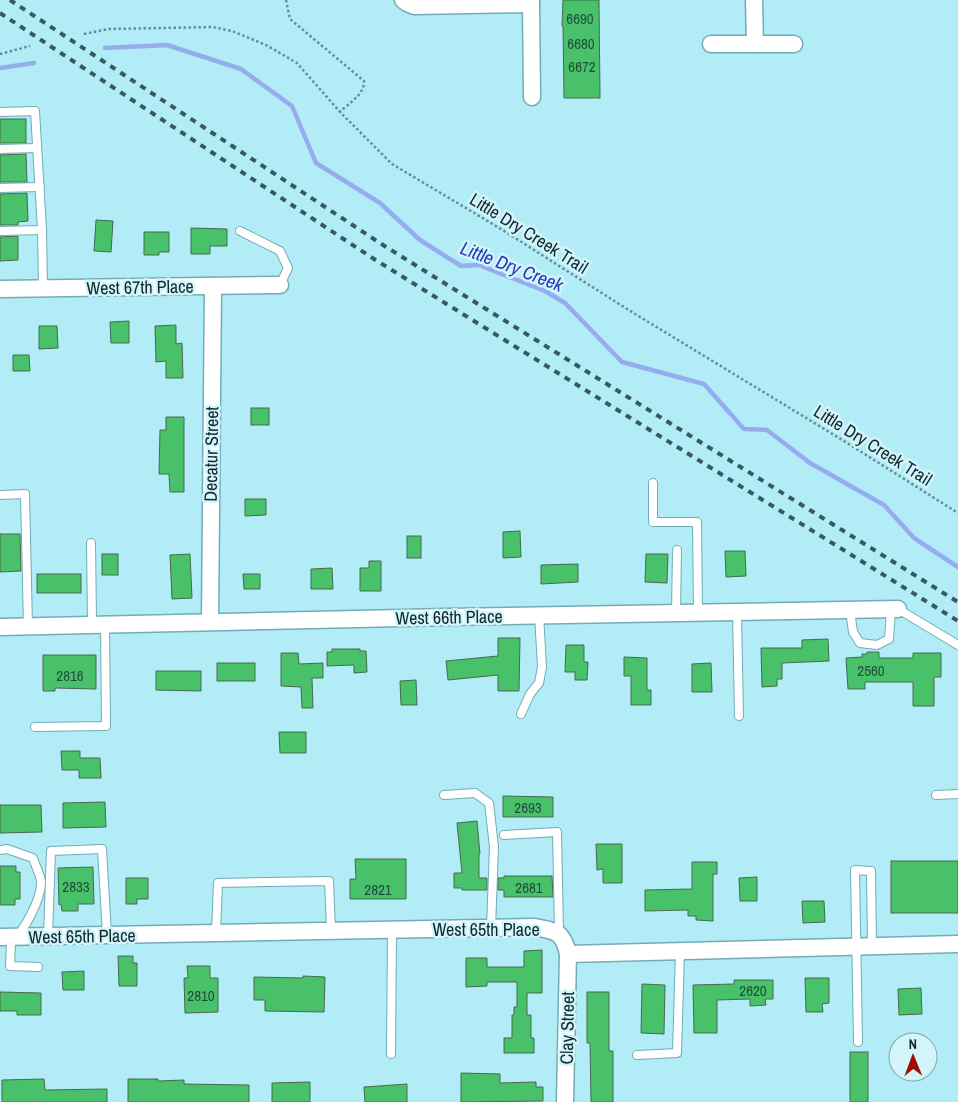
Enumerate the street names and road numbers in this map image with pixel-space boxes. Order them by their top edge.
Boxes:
street label: Little Dry Creek Trail [466,188,592,278]
street label: West 67th Place [86,274,194,300]
street label: Little Dry Creek Trail [809,399,937,491]
street label: Decatur Street [198,406,224,502]
street label: West 66th Place [395,604,503,630]
street label: West 65th Place [432,917,540,942]
street label: West 65th Place [28,923,136,949]
street label: Clay Street [554,991,580,1065]

